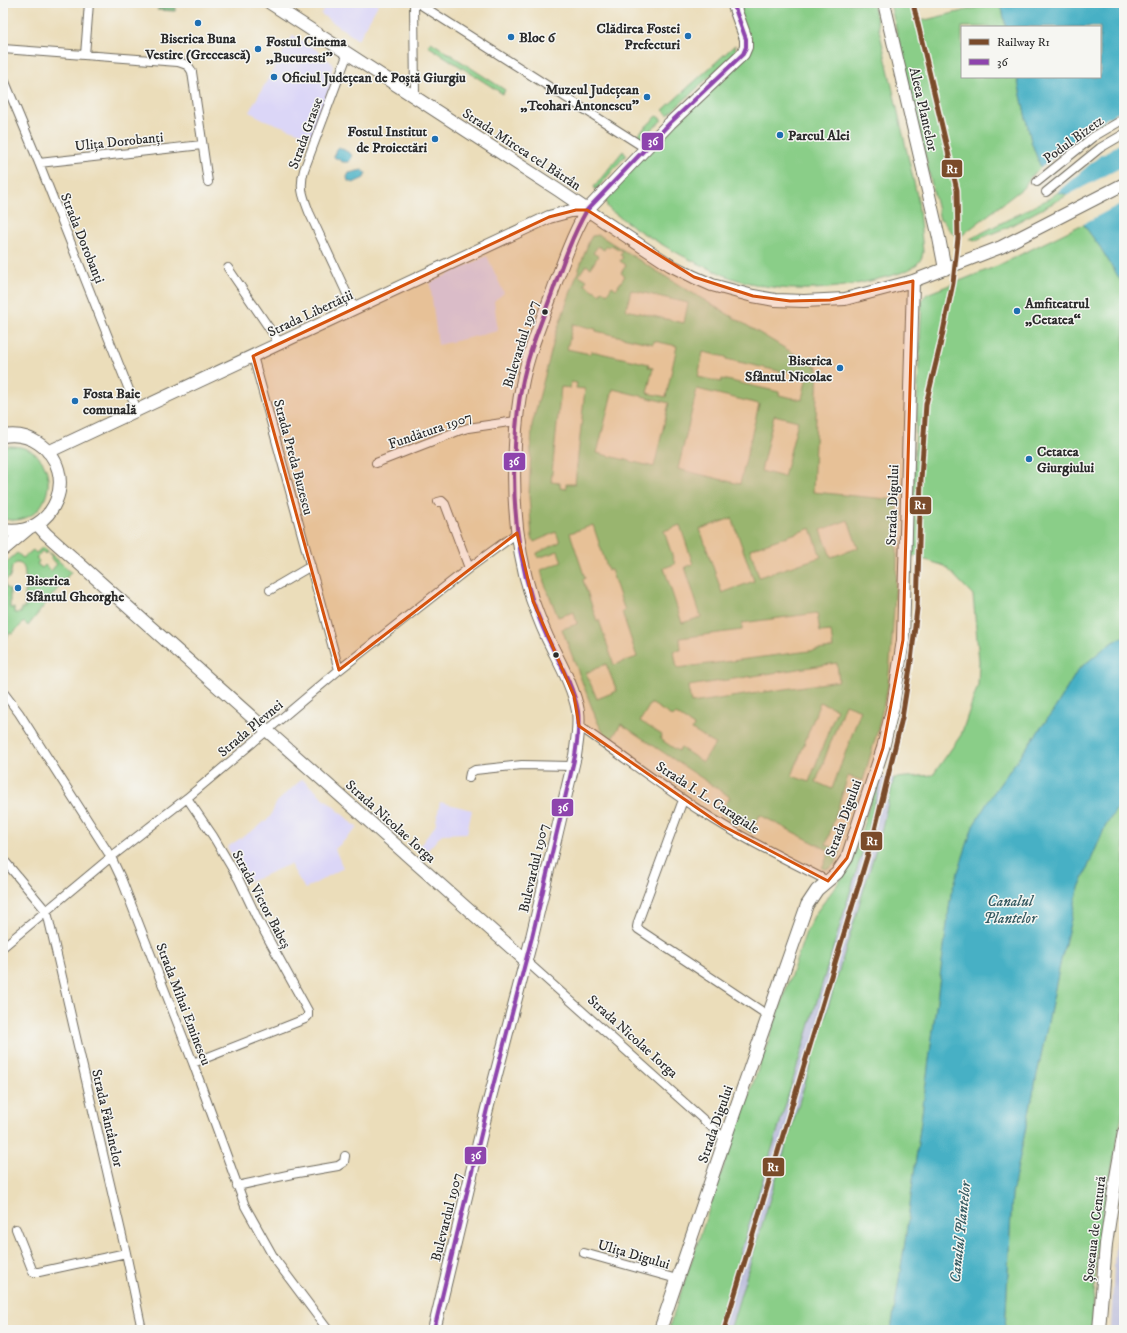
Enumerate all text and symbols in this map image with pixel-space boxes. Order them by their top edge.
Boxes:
marker: Biserica Buna Vestire (Grecească) [193,18,203,28]
place label: Clădirea Fostei Prefecturi [596,20,680,54]
legend [961,26,1101,78]
place label: Bloc 6 [519,29,556,47]
place label: Biserica Buna Vestire (Grecească) [144,30,251,64]
marker: Clădirea Fostei Prefecturi [683,31,693,41]
marker: Bloc 6 [506,32,516,42]
place label: Fostul Cinema ,,Bucuresti" [266,33,347,67]
text: Railway R1 [997,35,1050,50]
marker: Fostul Cinema ,,Bucuresti" [253,44,263,54]
text: 36 [997,55,1008,70]
street label: Aleea Plantelor [905,66,942,154]
place label: Oficiul Județean de Poștă Giurgiu [282,69,466,87]
marker: Oficiul Județean de Poștă Giurgiu [269,72,279,82]
place label: Muzeul Județean „Teohari Antonescu” [520,81,640,115]
marker: Muzeul Județean „Teohari Antonescu” [642,92,652,102]
street label: Strada Grasse [285,95,327,172]
street label: Strada Mircea cel Bătrân [459,105,585,195]
street label: Podul Bizetz [1040,112,1107,168]
place label: Fostul Institut de Proiectări [347,123,428,157]
place label: Parcul Alei [788,127,850,145]
street label: Ulița Dorobanți [74,128,165,156]
marker: Parcul Alei [775,130,785,140]
line badge: 36 [641,132,664,151]
marker: Fostul Institut de Proiectări [430,134,440,144]
text: 36 [648,135,659,149]
line badge: R1 [941,159,963,178]
text: R1 [946,163,958,177]
street label: Strada Dorobanți [56,190,109,287]
street label: Strada Libertății [265,286,356,342]
place label: Amfiteatrul „Cetatea“ [1024,295,1090,329]
street label: Bulevardul 1907 [499,298,543,390]
marker: Amfiteatrul „Cetatea“ [1012,306,1022,316]
unlabelled marker [540,307,550,317]
place label: Biserica Sfântul Nicolae [745,352,833,386]
marker: Biserica Sfântul Nicolae [835,363,845,373]
place label: Fosta Baie comunală [83,385,140,419]
marker: Fosta Baie comunală [70,396,80,406]
street label: Strada Preda Buzescu [269,397,317,517]
street label: Fundătura 1907 [386,408,475,454]
place label: Cetatea Giurgiului [1037,443,1094,477]
line badge: 36 [503,452,526,471]
marker: Cetatea Giurgiului [1024,454,1034,464]
text: 36 [509,455,520,469]
street label: Strada Digului [883,464,903,546]
line badge: R1 [909,496,932,515]
text: R1 [914,499,926,513]
place label: Biserica Sfântul Gheorghe [26,572,124,606]
marker: Biserica Sfântul Gheorghe [13,583,23,593]
unlabelled marker [551,650,561,660]
street label: Strada Plevnei [214,696,287,761]
street label: Strada I. L. Caragiale [652,758,763,838]
street label: Strada Nicolae Iorga [341,776,439,867]
street label: Strada Digului [822,777,866,860]
line badge: 36 [551,798,574,817]
text: 36 [558,801,569,815]
street label: Bulevardul 1907 [515,822,553,914]
line badge: R1 [860,831,883,851]
text: R1 [866,835,878,849]
street label: Strada Victor Babeș [228,847,295,952]
water label: Canalul Plantelor [984,892,1038,928]
street label: Strada Mihai Eminescu [151,941,215,1068]
street label: Strada Nicolae Iorga [583,991,681,1082]
street label: Strada Fântânelor [87,1068,127,1170]
street label: Strada Digului [694,1083,738,1166]
line badge: 36 [464,1146,487,1165]
text: 36 [471,1149,482,1163]
line badge: R1 [762,1157,785,1177]
text: R1 [767,1161,779,1175]
street label: Bulevardul 1907 [427,1171,467,1263]
street label: Șoseaua de Centură [1080,1175,1110,1283]
water label: Canalul Plantelor [946,1179,975,1284]
street label: Ulița Digului [596,1236,672,1274]

